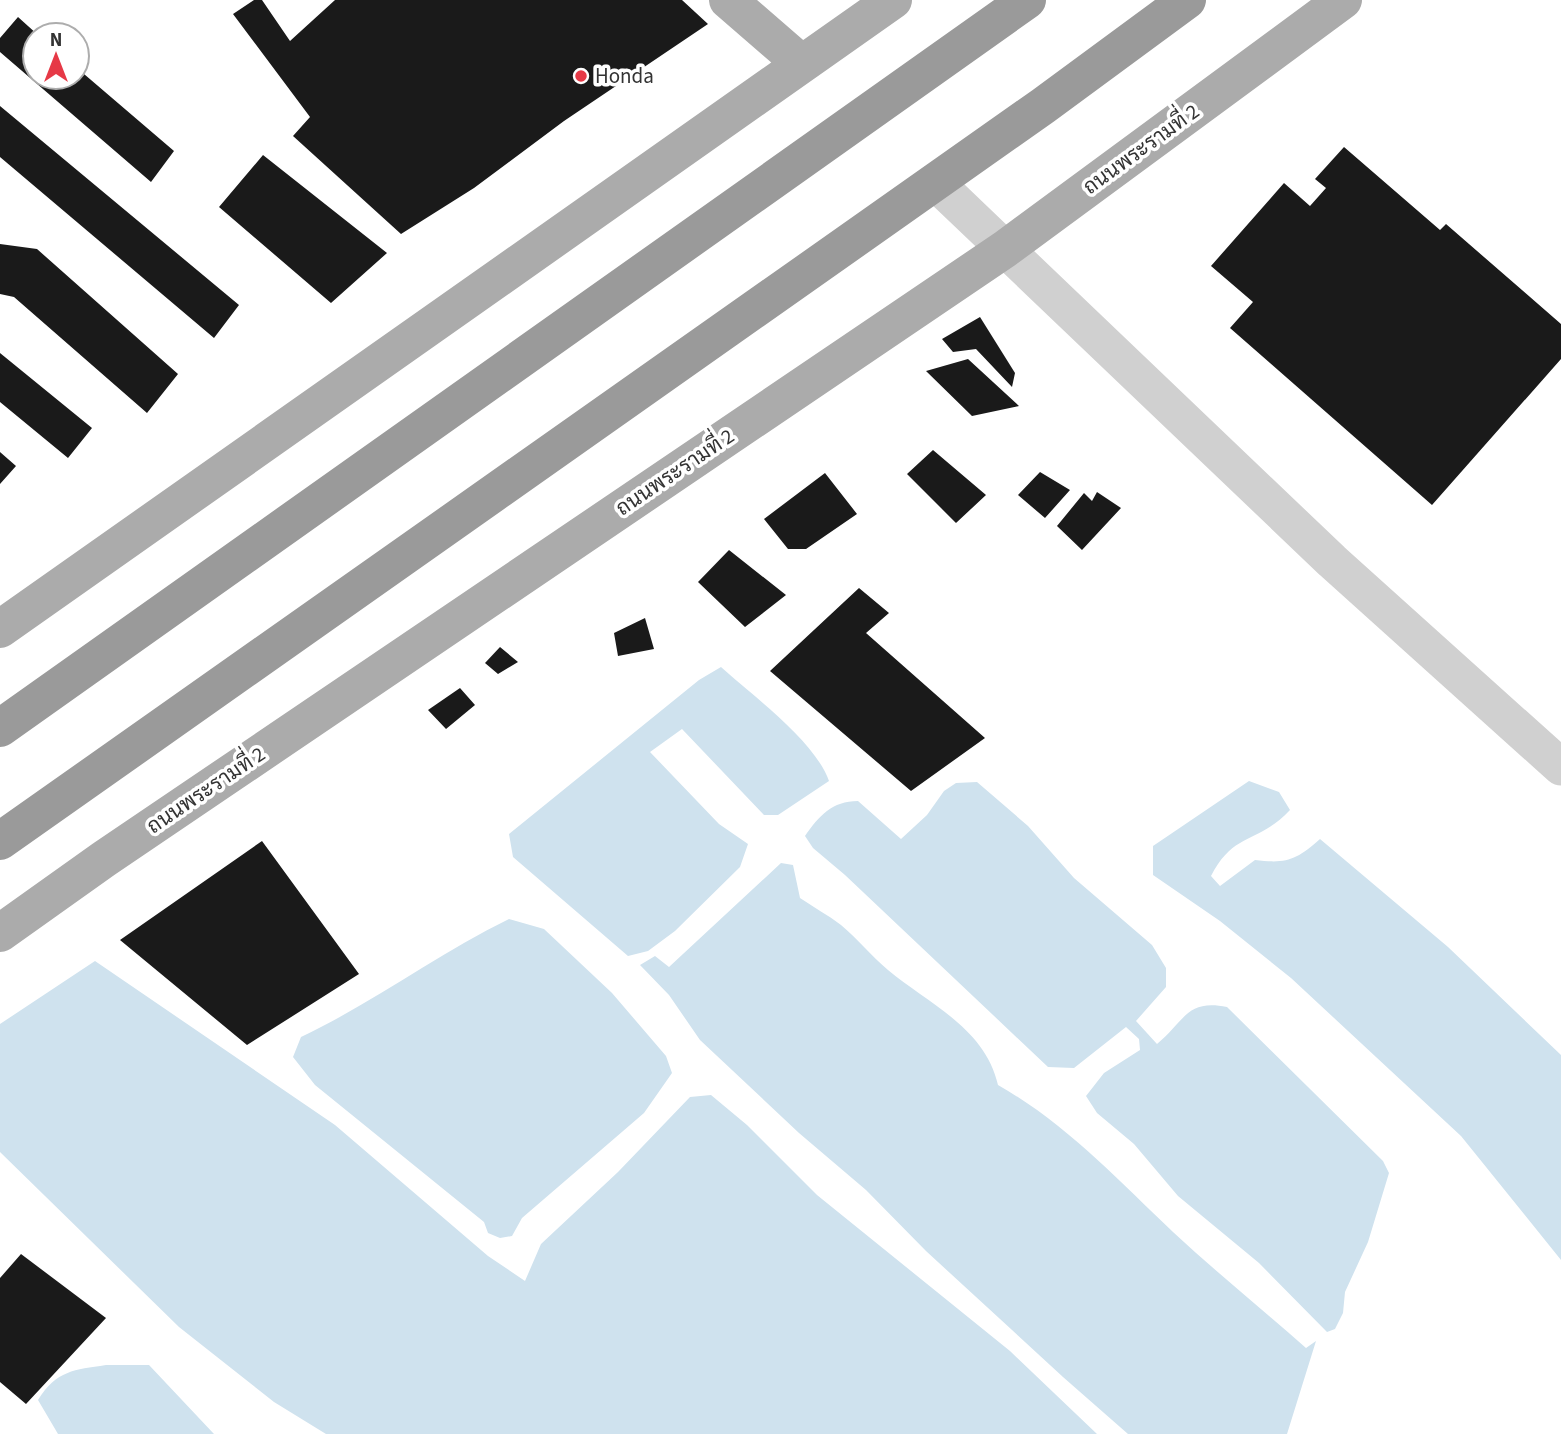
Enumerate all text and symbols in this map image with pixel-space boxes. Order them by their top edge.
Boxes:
north arrow [21,21,91,91]
text: N [50,27,62,54]
place label: Honda [595,61,654,91]
marker: Honda [573,68,589,84]
street label: ถนนพระรามที่ 2 [1074,93,1205,201]
street label: ถนนพระรามที่ 2 [607,417,740,523]
street label: ถนนพระรามที่ 2 [138,735,271,841]

